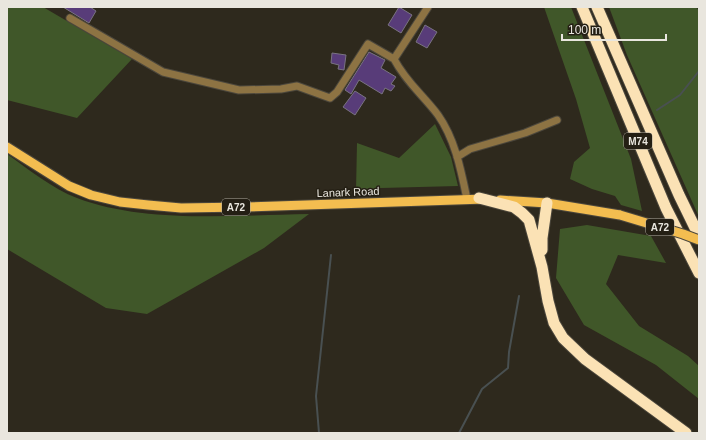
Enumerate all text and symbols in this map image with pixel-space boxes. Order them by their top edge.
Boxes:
scale bar [562,16,666,42]
text: 100 m [568,23,601,37]
road number: M74 [624,133,652,149]
street label: Lanark Road [316,185,380,199]
road number: A72 [222,199,250,215]
road number: A72 [646,219,674,235]

